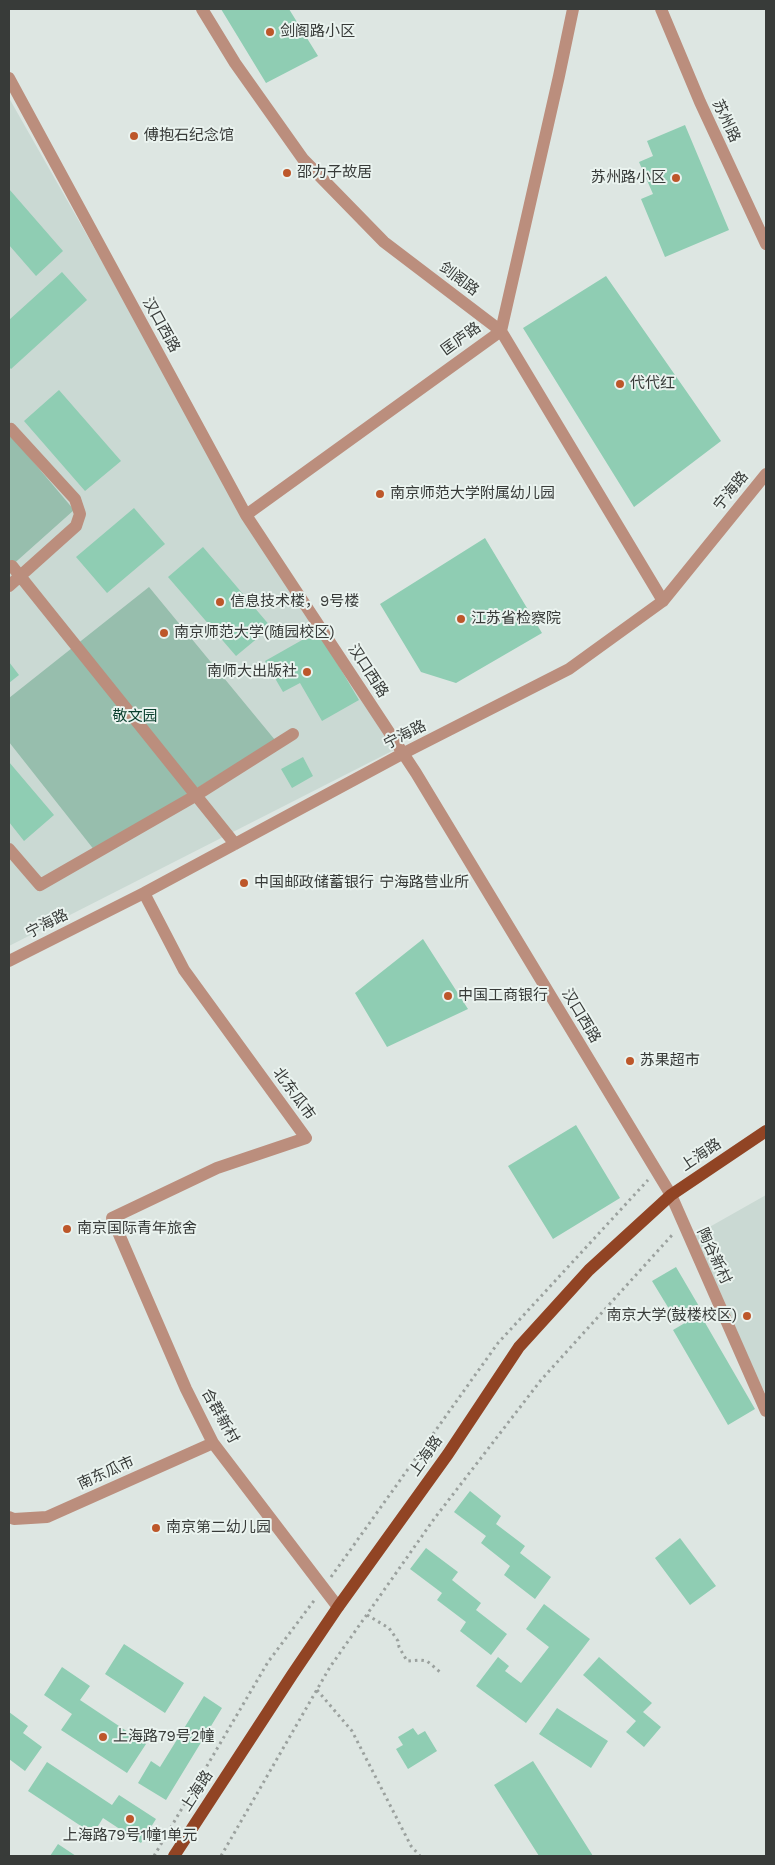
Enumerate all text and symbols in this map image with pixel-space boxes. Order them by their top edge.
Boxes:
place label: 剑阁路小区 [280,23,355,41]
marker: 剑阁路小区 [264,26,276,38]
street label: 苏州路 [708,97,744,145]
place label: 傅抱石纪念馆 [144,127,234,145]
marker: 傅抱石纪念馆 [128,130,140,142]
place label: 邵力子故居 [297,164,372,182]
marker: 邵力子故居 [281,167,293,179]
place label: 苏州路小区 [591,169,666,187]
marker: 苏州路小区 [670,172,682,184]
street label: 剑阁路 [436,258,482,300]
street label: 汉口西路 [139,294,183,356]
street label: 匡庐路 [438,318,484,360]
place label: 代代红 [630,375,675,393]
marker: 代代红 [614,378,626,390]
street label: 宁海路 [710,468,752,514]
place label: 南京师范大学附属幼儿园 [390,485,555,503]
marker: 南京师范大学附属幼儿园 [374,488,386,500]
place label: 信息技术楼，9号楼 [230,593,359,611]
marker: 信息技术楼，9号楼 [214,596,226,608]
place label: 江苏省检察院 [471,610,561,628]
marker: 江苏省检察院 [455,613,467,625]
place label: 南京师范大学(随园校区) [174,624,334,642]
marker: 南京师范大学(随园校区) [158,627,170,639]
street label: 汉口西路 [344,641,392,701]
place label: 南师大出版社 [207,663,297,681]
marker: 南师大出版社 [301,666,313,678]
park label: 敬文园 [113,708,157,726]
street label: 宁海路 [381,717,429,753]
place label: 中国邮政储蓄银行 宁海路营业所 [254,874,469,892]
marker: 中国邮政储蓄银行 宁海路营业所 [238,877,250,889]
street label: 宁海路 [23,906,71,942]
street label: 汉口西路 [558,986,604,1046]
place label: 中国工商银行 [458,987,548,1005]
marker: 中国工商银行 [442,990,454,1002]
place label: 苏果超市 [640,1052,700,1070]
marker: 苏果超市 [624,1055,636,1067]
street label: 北东瓜市 [269,1064,319,1124]
street label: 上海路 [677,1135,725,1175]
place label: 南京国际青年旅舍 [77,1220,197,1238]
marker: 南京国际青年旅舍 [61,1223,73,1235]
street label: 陶谷新村 [693,1225,735,1287]
place label: 南京大学(鼓楼校区) [607,1307,737,1325]
marker: 南京大学(鼓楼校区) [741,1310,753,1322]
street label: 合群新村 [198,1385,242,1447]
street label: 上海路 [406,1432,446,1480]
street label: 南东瓜市 [75,1453,137,1493]
place label: 南京第二幼儿园 [166,1519,271,1537]
marker: 南京第二幼儿园 [150,1522,162,1534]
place label: 上海路79号2幢 [113,1728,214,1746]
marker: 上海路79号2幢 [97,1731,109,1743]
street label: 上海路 [177,1767,217,1815]
marker: 上海路79号1幢1单元 [124,1813,136,1825]
place label: 上海路79号1幢1单元 [63,1827,197,1845]

